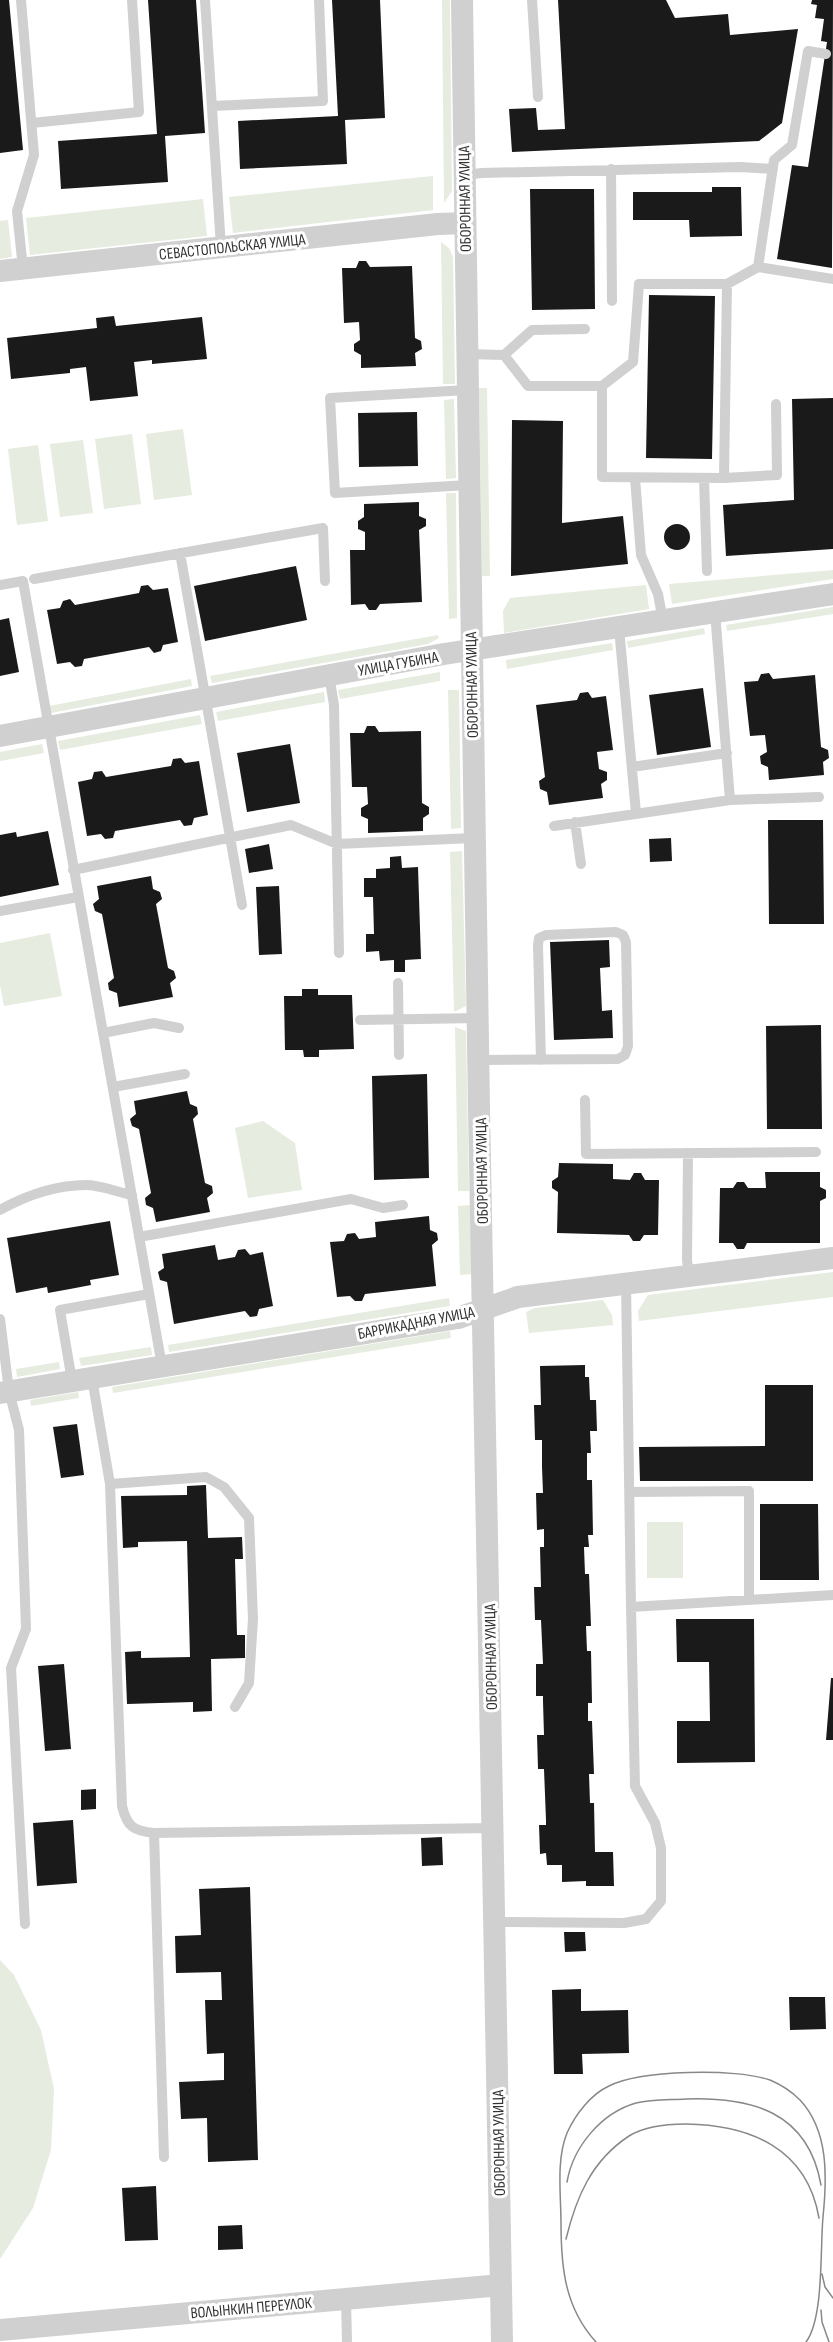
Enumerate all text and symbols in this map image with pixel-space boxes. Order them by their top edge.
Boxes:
street label: ОБОРОННАЯ УЛИЦА [455,145,476,252]
street label: СЕВАСТОПОЛЬСКАЯ УЛИЦА [158,230,307,265]
street label: ОБОРОННАЯ УЛИЦА [462,631,483,738]
street label: УЛИЦА ГУБИНА [357,648,440,681]
street label: ОБОРОННАЯ УЛИЦА [472,1117,493,1224]
street label: БАРРИКАДНАЯ УЛИЦА [356,1303,476,1344]
street label: ОБОРОННАЯ УЛИЦА [481,1603,502,1710]
street label: ОБОРОННАЯ УЛИЦА [489,2089,510,2196]
street label: ВОЛЫНКИН ПЕРЕУЛОК [190,2294,313,2323]

